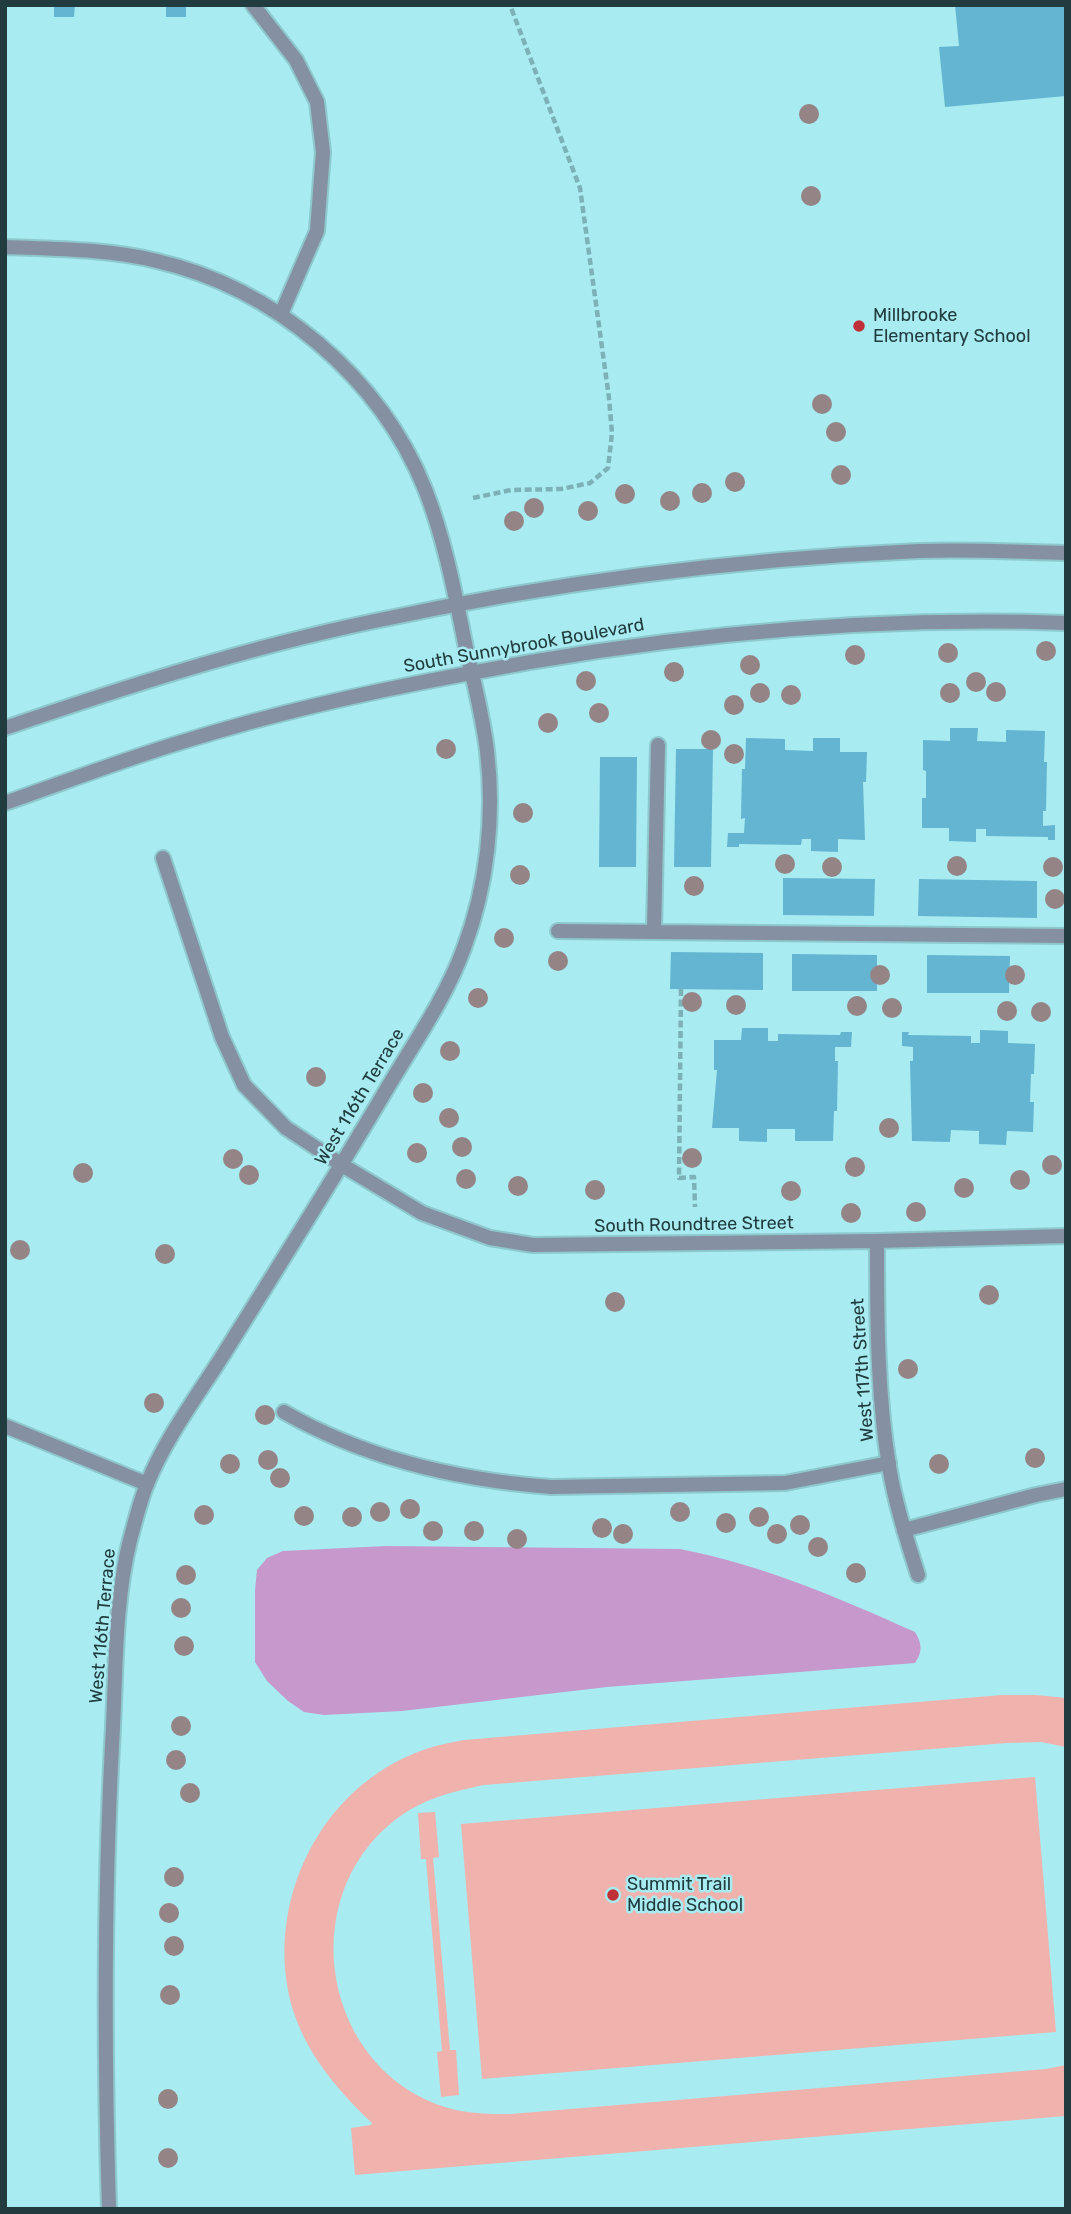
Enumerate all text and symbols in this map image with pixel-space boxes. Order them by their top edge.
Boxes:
place label: Millbrooke Elementary School [873,305,1031,348]
marker: Millbrooke Elementary School [851,318,867,334]
street label: South Sunnybrook Boulevard [402,614,646,678]
street label: West 116th Terrace [311,1025,409,1169]
street label: South Roundtree Street [594,1212,794,1238]
street label: West 117th Street [847,1298,879,1442]
street label: West 116th Terrace [85,1548,121,1704]
place label: Summit Trail Middle School [627,1874,743,1916]
marker: Summit Trail Middle School [605,1887,621,1903]

